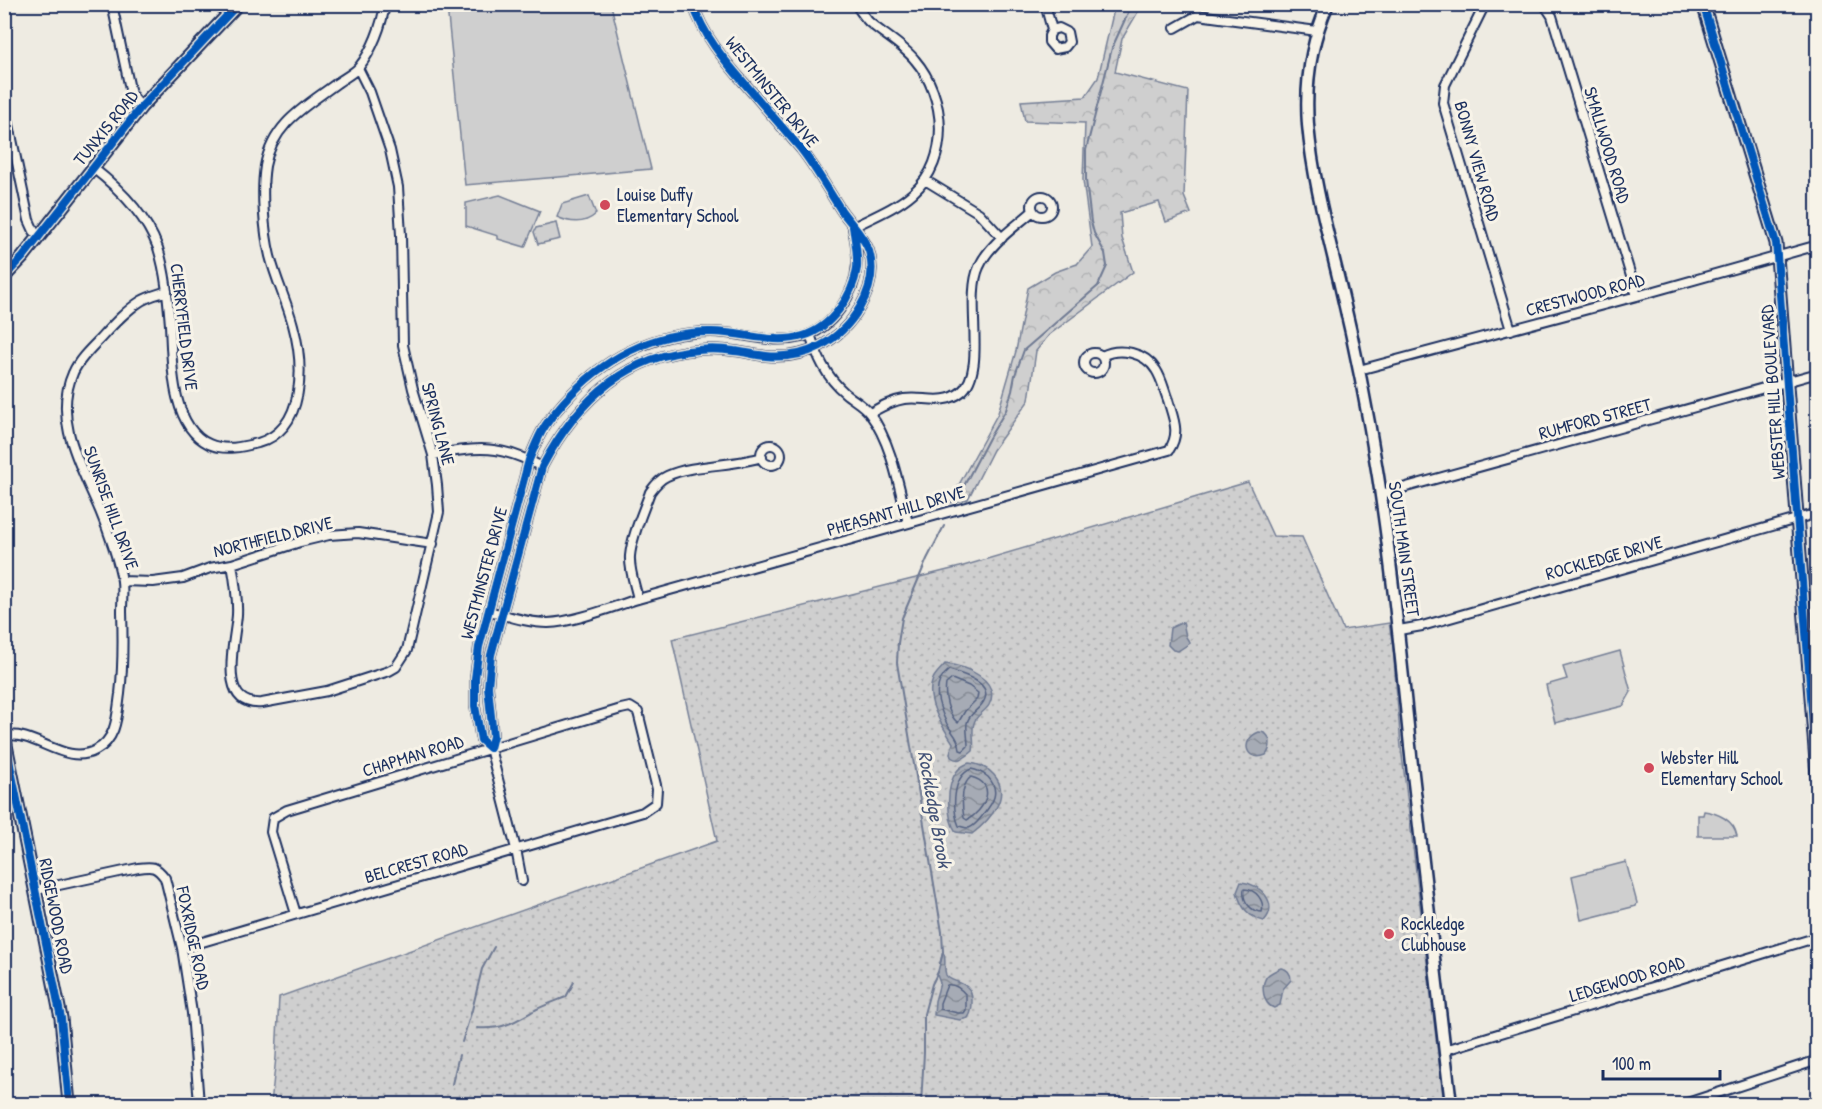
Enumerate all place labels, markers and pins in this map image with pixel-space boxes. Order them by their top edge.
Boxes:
place label: Louise Duffy Elementary School [617,182,739,228]
marker: Louise Duffy Elementary School [598,198,612,212]
place label: Webster Hill Elementary School [1661,745,1783,791]
marker: Webster Hill Elementary School [1642,761,1656,775]
place label: Rockledge Clubhouse [1401,911,1466,957]
marker: Rockledge Clubhouse [1382,927,1396,941]

